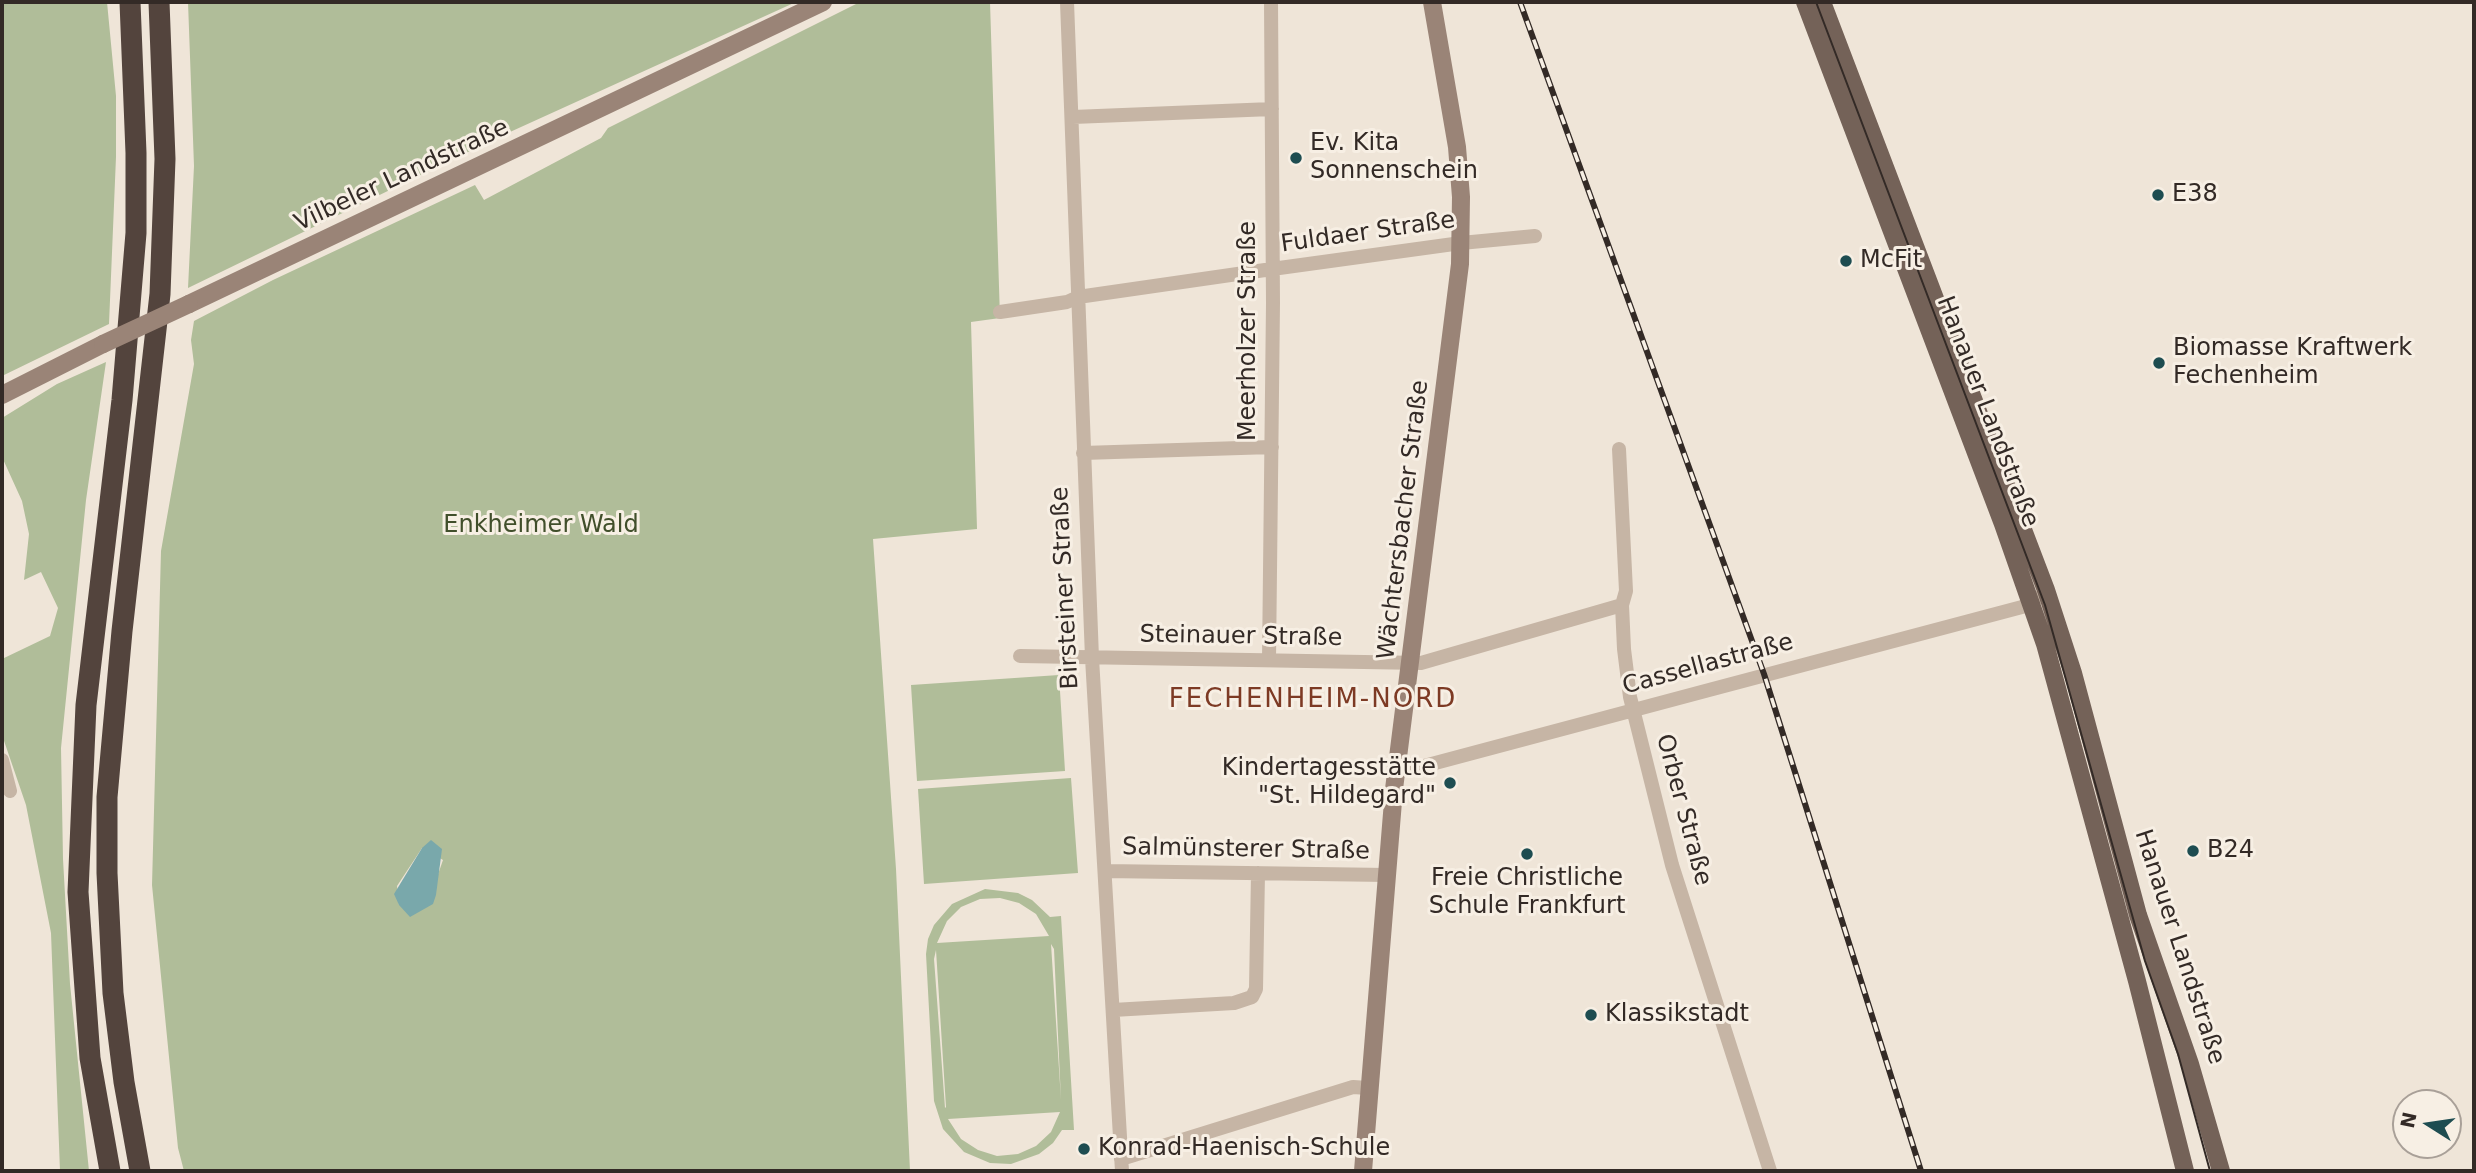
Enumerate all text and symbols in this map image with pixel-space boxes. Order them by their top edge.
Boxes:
street label: Vilbeler Landstraße [290,114,514,238]
place label: Ev. Kita Sonnenschein [1310,130,1478,186]
marker: Ev. Kita Sonnenschein [1288,150,1304,166]
place label: E38 [2172,181,2218,209]
marker: E38 [2150,187,2166,203]
street label: Fuldaer Straße [1279,207,1457,259]
street label: Meerholzer Straße [1235,221,1263,441]
place label: McFit [1860,247,1922,275]
marker: McFit [1838,253,1854,269]
street label: Hanauer Landstraße [1930,292,2044,532]
place label: Biomasse Kraftwerk Fechenheim [2173,335,2412,391]
marker: Biomasse Kraftwerk Fechenheim [2151,355,2167,371]
street label: Wächtersbacher Straße [1373,379,1435,661]
street label: Birsteiner Straße [1046,486,1086,690]
park label: Enkheimer Wald [443,512,639,540]
street label: Steinauer Straße [1139,621,1343,653]
street label: Cassellastraße [1619,628,1797,702]
district label: FECHENHEIM-NORD [1171,684,1455,716]
street label: Orber Straße [1649,731,1717,889]
place label: Kindertagesstätte "St. Hildegard" [1222,755,1436,811]
marker: Kindertagesstätte "St. Hildegard" [1442,775,1458,791]
street label: Hanauer Landstraße [2127,826,2231,1068]
street label: Salmünsterer Straße [1122,833,1370,867]
place label: B24 [2207,837,2254,865]
marker: B24 [2185,843,2201,859]
marker: Freie Christliche Schule Frankfurt [1519,846,1535,862]
place label: Freie Christliche Schule Frankfurt [1429,865,1625,921]
place label: Klassikstadt [1605,1001,1749,1029]
marker: Klassikstadt [1583,1007,1599,1023]
north arrow [2392,1089,2462,1159]
text: N [2396,1110,2421,1130]
place label: Konrad-Haenisch-Schule [1098,1135,1390,1163]
marker: Konrad-Haenisch-Schule [1076,1141,1092,1157]

